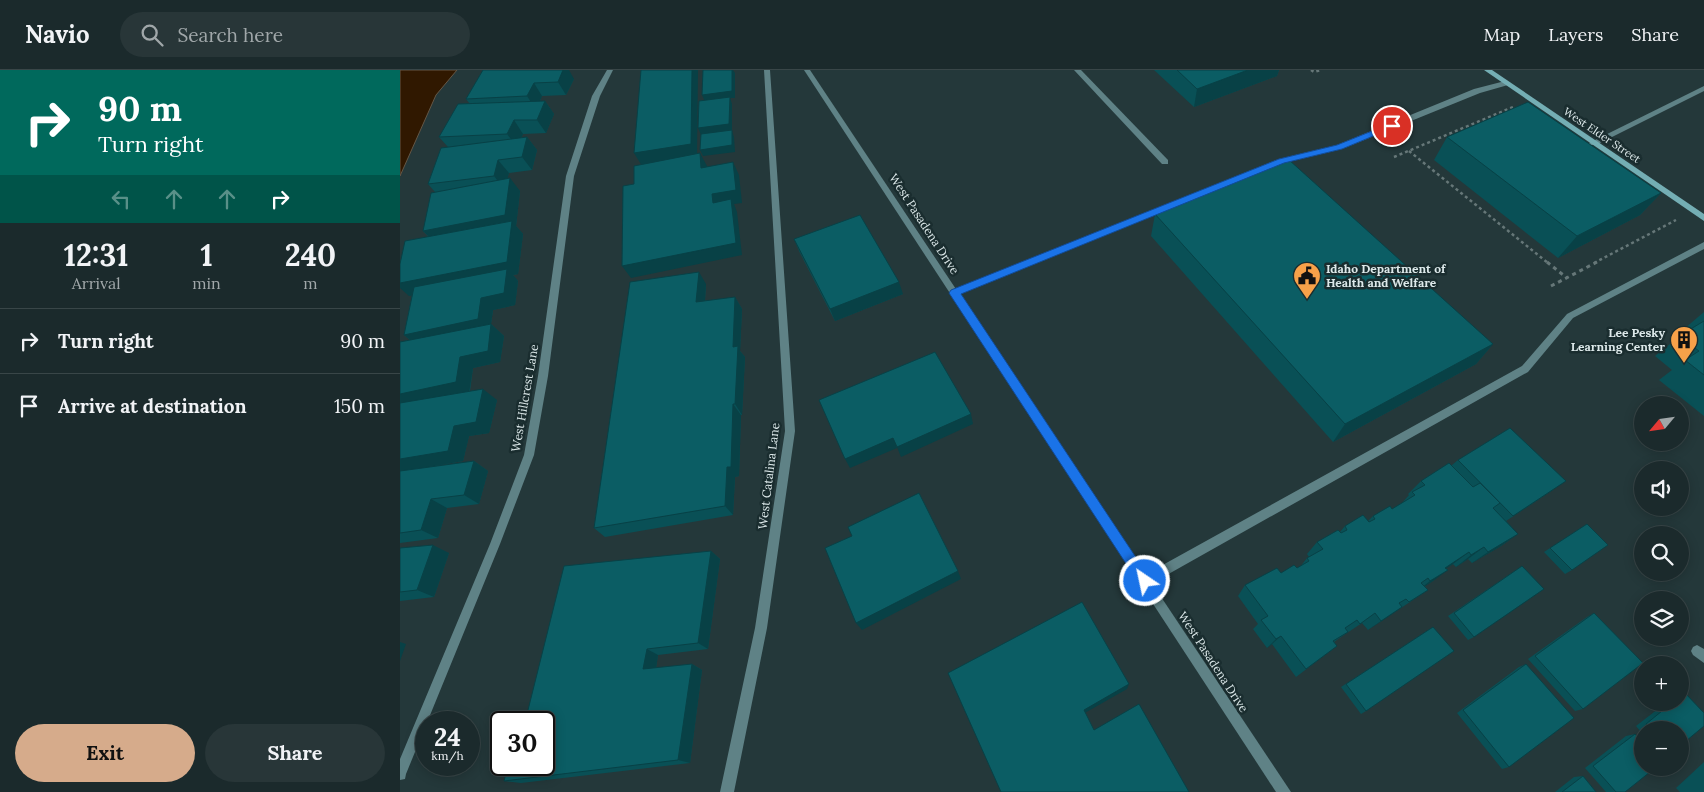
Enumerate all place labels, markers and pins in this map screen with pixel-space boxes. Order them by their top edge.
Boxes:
pin [1371,105,1413,147]
public building icon: Idaho Department of Health and Welfare [1292,261,1322,300]
place label: Idaho Department of Health and Welfare [1326,261,1447,290]
place label: Lee Pesky Learning Center [1571,325,1665,354]
building icon: Lee Pesky Learning Center [1669,325,1699,364]

